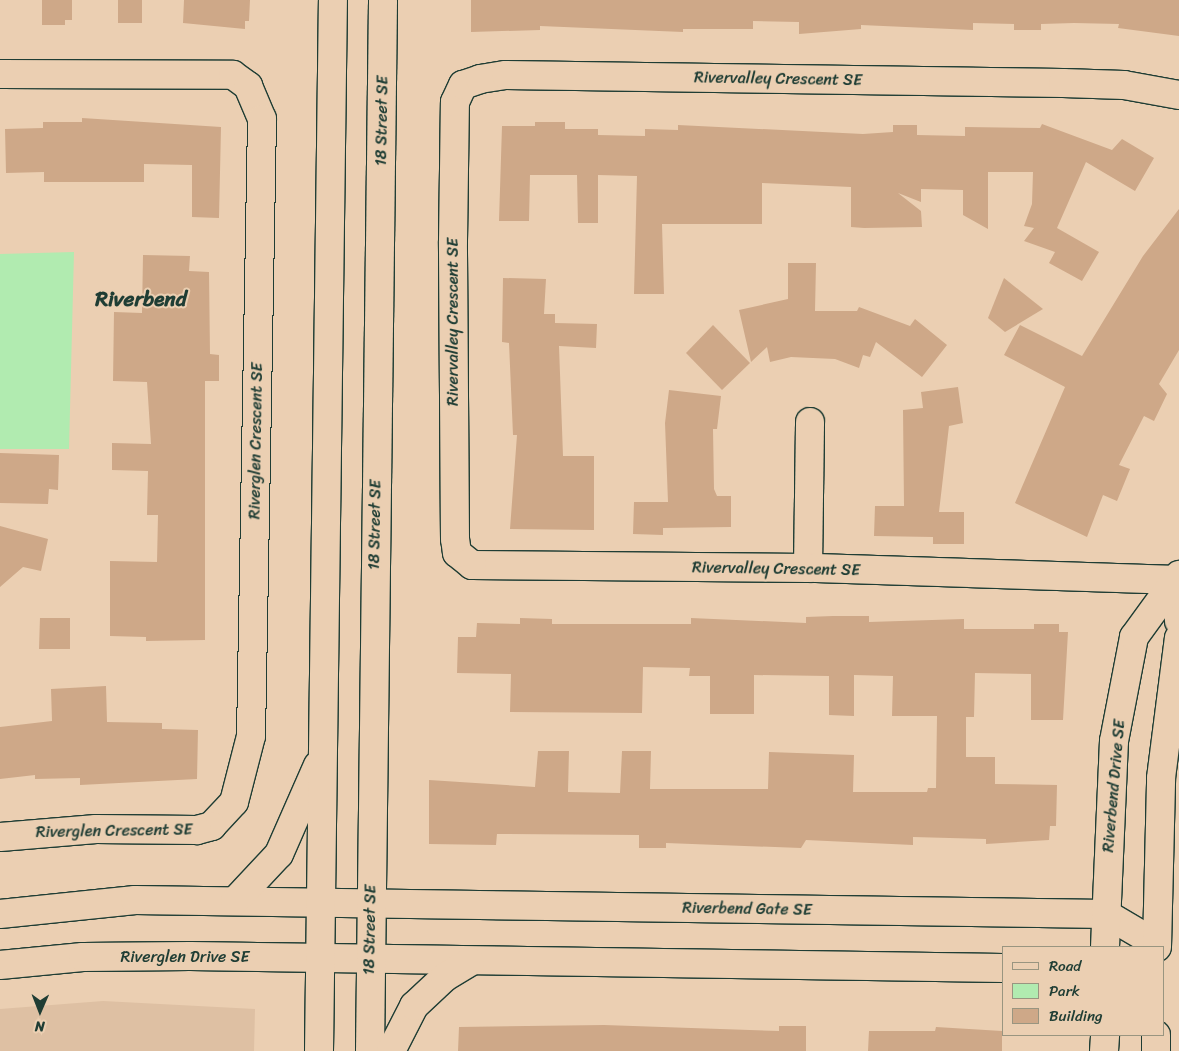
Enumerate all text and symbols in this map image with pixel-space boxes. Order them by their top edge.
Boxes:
street label: Rivervalley Crescent SE [694,68,862,90]
street label: 18 Street SE [372,76,392,166]
street label: Rivervalley Crescent SE [443,238,463,406]
district label: Riverbend [95,286,187,312]
street label: Riverglen Crescent SE [245,363,267,519]
street label: 18 Street SE [365,480,385,570]
street label: Rivervalley Crescent SE [692,558,860,580]
street label: Riverbend Drive SE [1099,719,1129,853]
street label: Riverglen Crescent SE [36,820,192,842]
street label: 18 Street SE [360,885,380,975]
street label: Riverbend Gate SE [682,898,812,920]
legend [1002,946,1164,1036]
street label: Riverglen Drive SE [121,947,249,967]
text: Road [1049,953,1081,979]
text: Park [1049,978,1080,1004]
north arrow [15,986,65,1036]
text: Building [1049,1003,1103,1029]
text: N [35,1014,45,1039]

